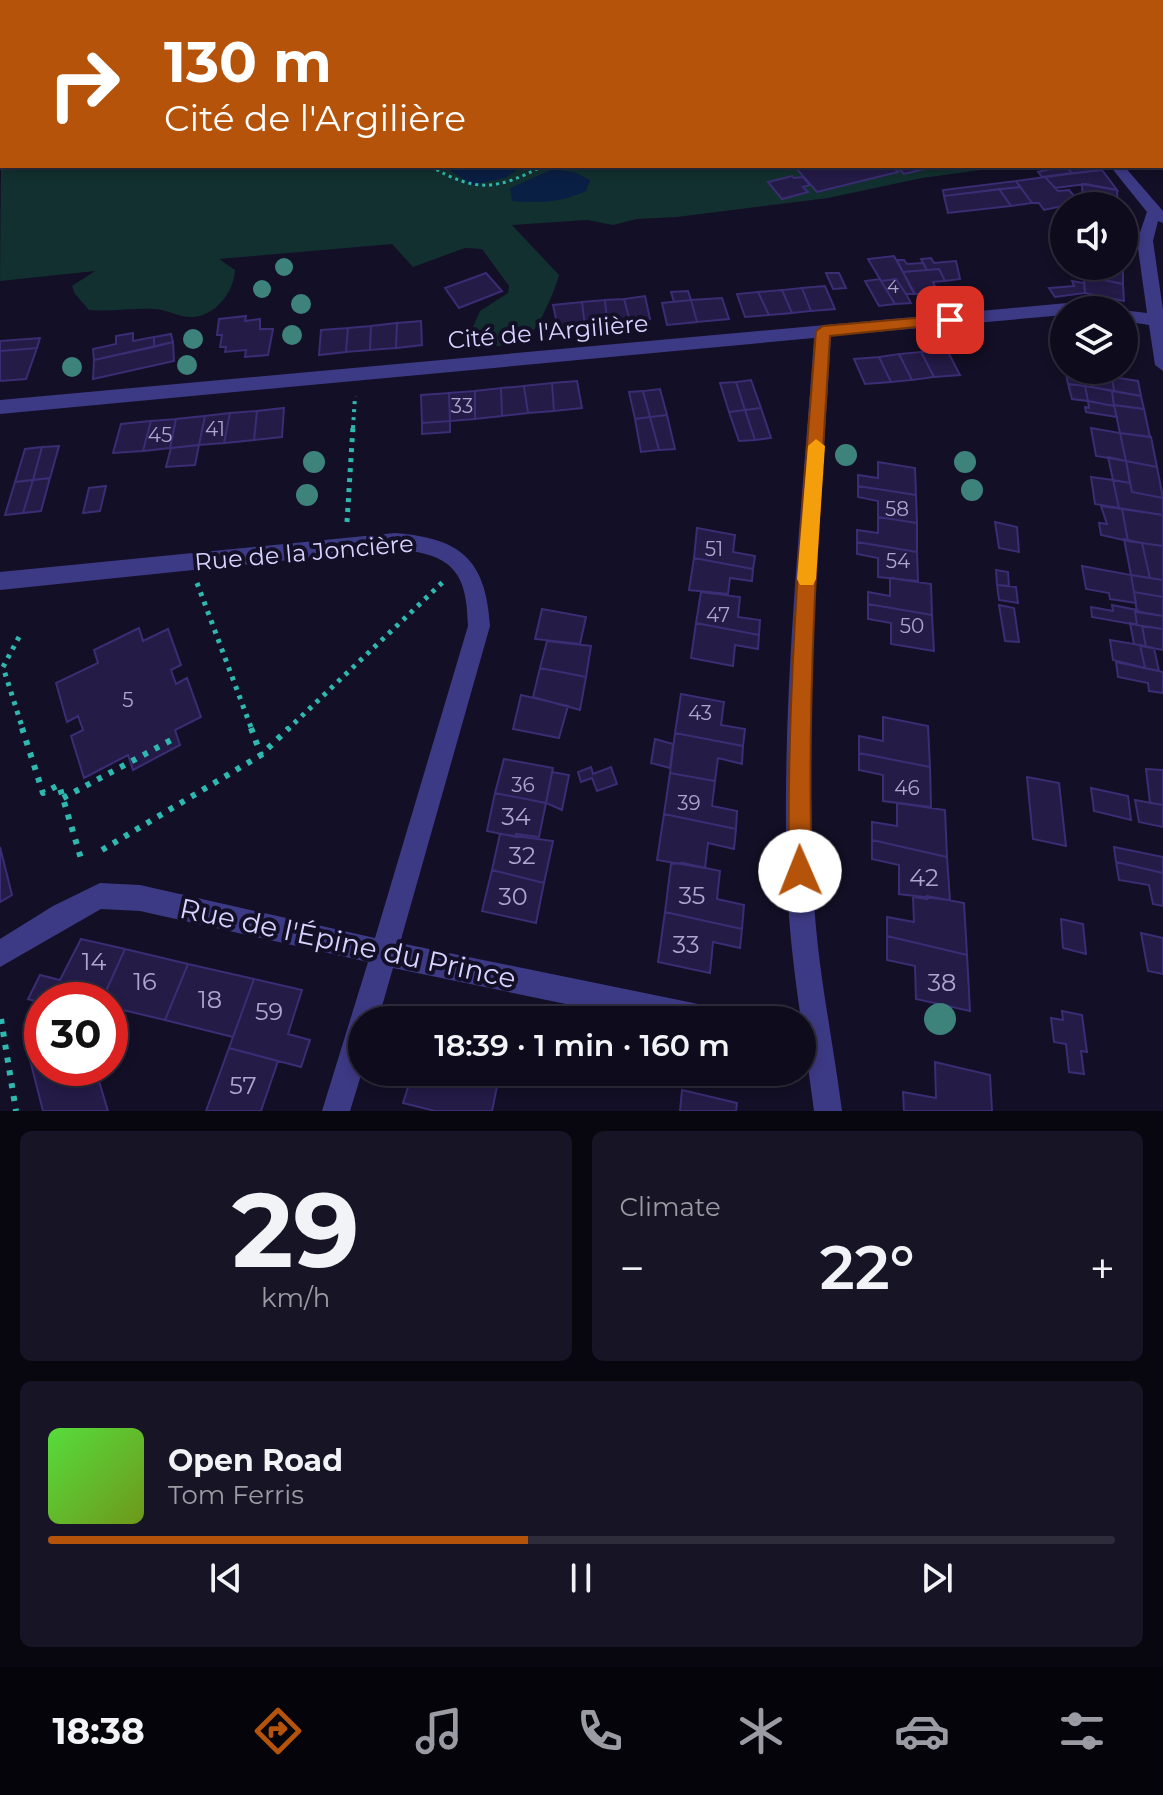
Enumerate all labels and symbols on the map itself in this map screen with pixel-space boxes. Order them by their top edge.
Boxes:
house number: 4 [887,276,899,298]
pin [916,286,984,354]
street label: Cité de l'Argilière [446,308,649,355]
house number: 33 [451,394,473,418]
house number: 41 [205,417,225,441]
house number: 45 [148,423,172,447]
house number: 58 [885,497,909,521]
street label: Rue de la Joncière [193,528,415,577]
house number: 51 [705,537,723,561]
house number: 54 [886,549,910,573]
house number: 47 [706,603,730,627]
house number: 50 [900,614,924,638]
house number: 5 [122,688,134,712]
house number: 43 [688,701,712,725]
house number: 36 [511,773,535,797]
house number: 46 [894,776,920,800]
house number: 39 [677,791,701,815]
house number: 34 [501,802,531,831]
position arrow [758,829,842,913]
house number: 32 [508,841,536,870]
house number: 42 [909,863,939,892]
house number: 35 [679,881,705,910]
house number: 30 [498,882,528,911]
street label: Rue de l'Épine du Prince [177,891,519,995]
house number: 33 [673,930,699,959]
house number: 14 [82,947,106,976]
house number: 16 [133,967,157,996]
house number: 38 [928,968,956,997]
speed limit sign: 30 [24,982,128,1086]
house number: 18 [198,985,222,1014]
house number: 59 [255,997,283,1026]
house number: 57 [229,1071,257,1100]

